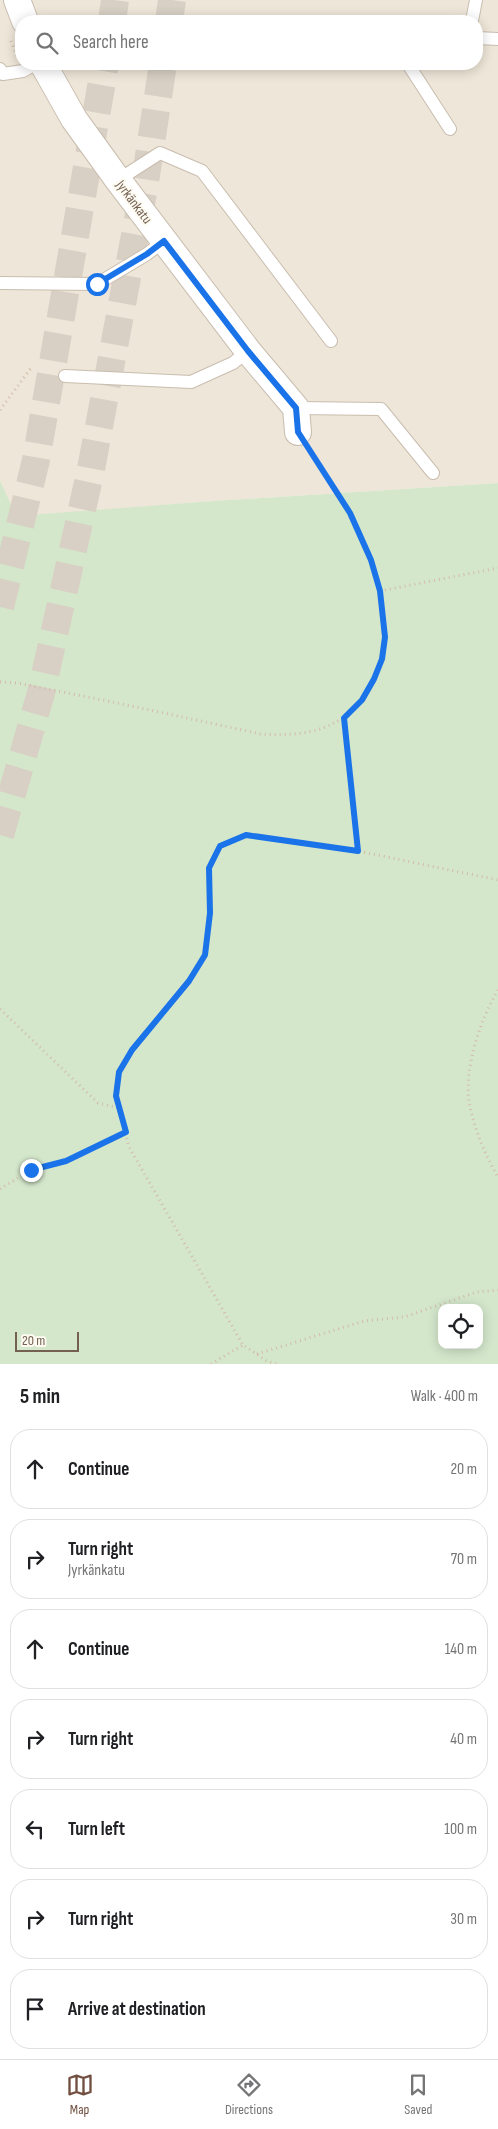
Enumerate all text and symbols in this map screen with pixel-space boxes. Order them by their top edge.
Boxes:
search box [15,15,483,70]
icon: search [33,29,61,57]
text: Search here [73,31,149,54]
street label: Jyrkänkatu [112,176,156,227]
route start [86,273,109,296]
route end [20,1159,43,1182]
map controls [438,1304,483,1349]
button: locate [438,1304,483,1349]
scale bar [15,1329,79,1352]
text: 20 m [22,1332,45,1349]
text: 5 min [20,1384,60,1409]
text: Walk · 400 m [411,1387,478,1406]
icon: ahead [21,1455,49,1483]
text: Continue [68,1458,129,1481]
text: 20 m [450,1460,477,1479]
text: Turn right [68,1538,133,1561]
icon: right [21,1545,49,1573]
text: 70 m [451,1550,477,1569]
text: Jyrkänkatu [68,1561,125,1580]
icon: ahead [21,1635,49,1663]
text: Continue [68,1638,129,1661]
text: 140 m [445,1640,477,1659]
icon: right [21,1725,49,1753]
text: Turn right [68,1728,133,1751]
text: 40 m [450,1730,477,1749]
icon: left [21,1815,49,1843]
text: Turn left [68,1818,125,1841]
text: 100 m [444,1820,477,1839]
icon: right [21,1905,49,1933]
text: Turn right [68,1908,133,1931]
text: 30 m [450,1910,477,1929]
icon: arrive [21,1995,49,2023]
text: Arrive at destination [68,1998,206,2021]
tab: Map [66,2071,94,2118]
tab: Directions [225,2071,273,2118]
tab: Saved [404,2071,432,2118]

